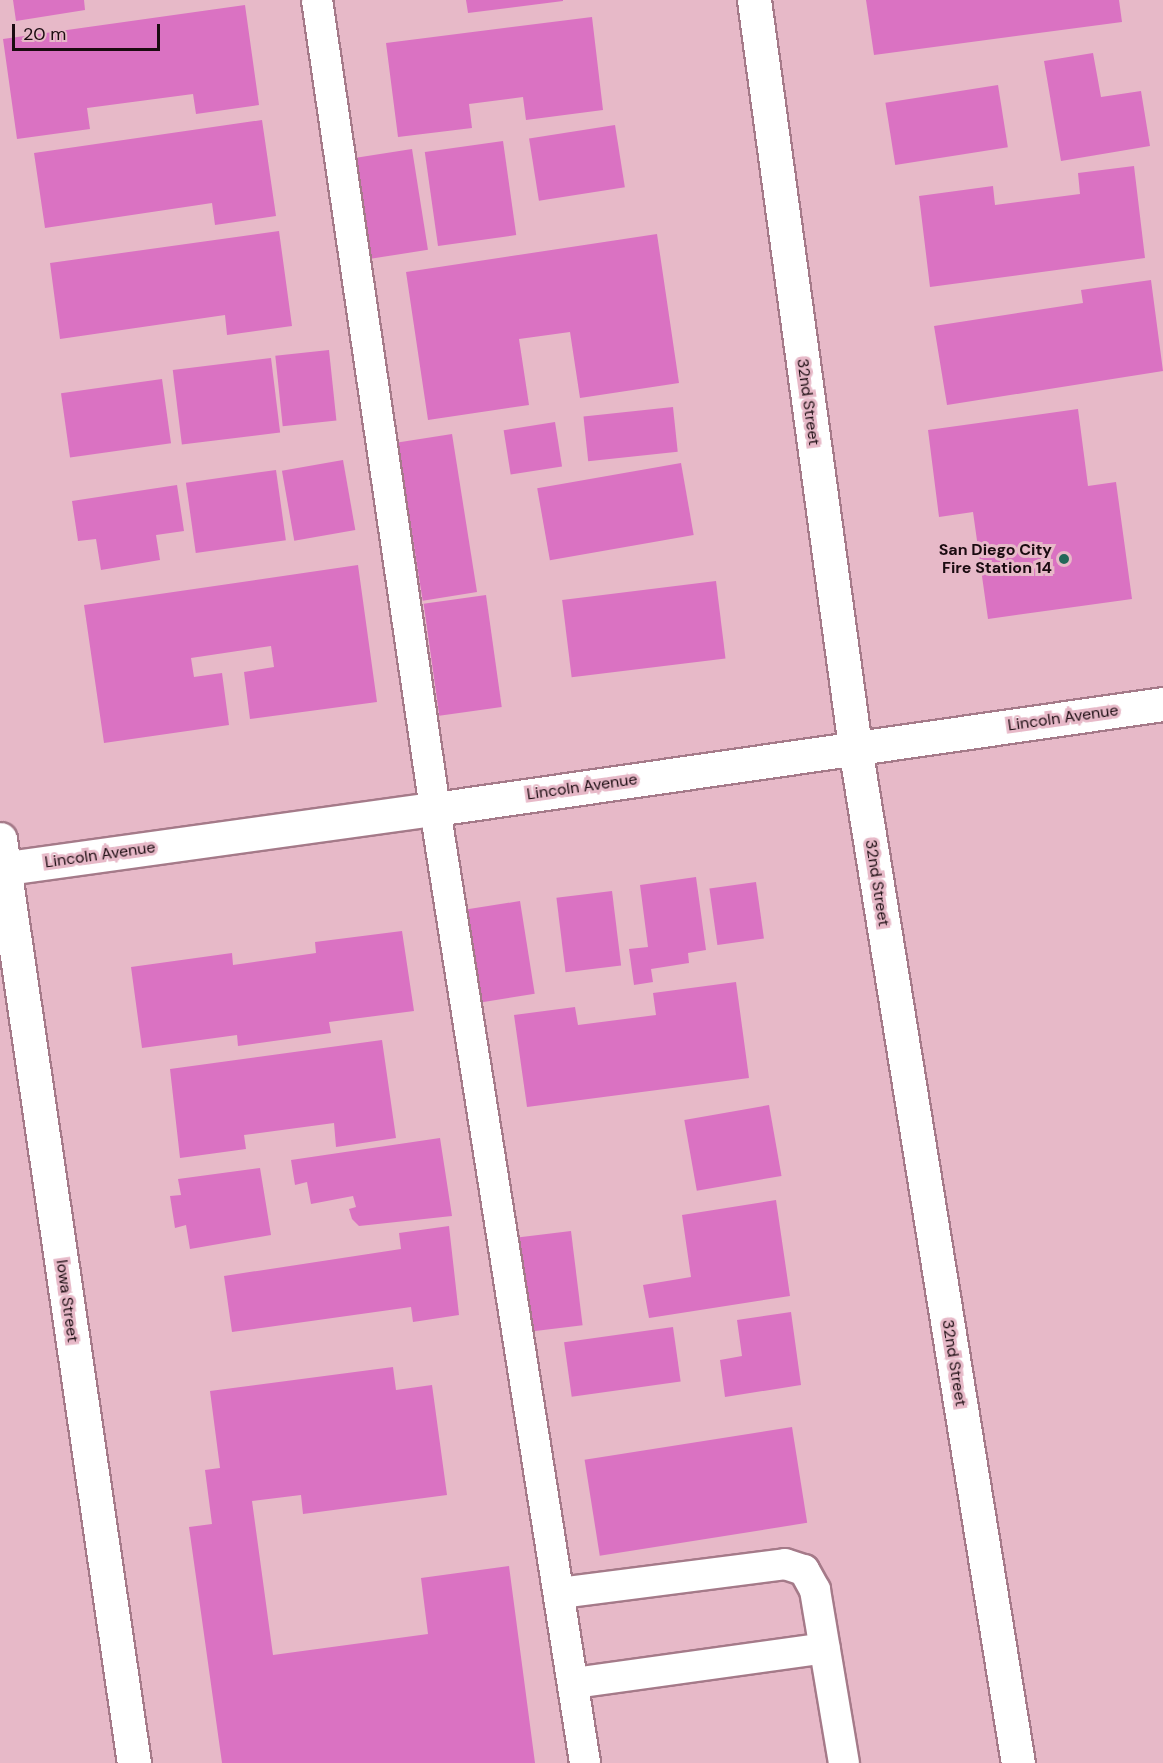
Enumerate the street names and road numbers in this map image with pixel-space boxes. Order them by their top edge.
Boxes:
street label: 32nd Street [792,357,824,447]
street label: Lincoln Avenue [1006,701,1120,735]
street label: Lincoln Avenue [525,770,639,804]
street label: Lincoln Avenue [43,838,157,872]
street label: 32nd Street [861,838,893,928]
street label: Iowa Street [52,1258,82,1344]
street label: 32nd Street [938,1318,970,1408]

